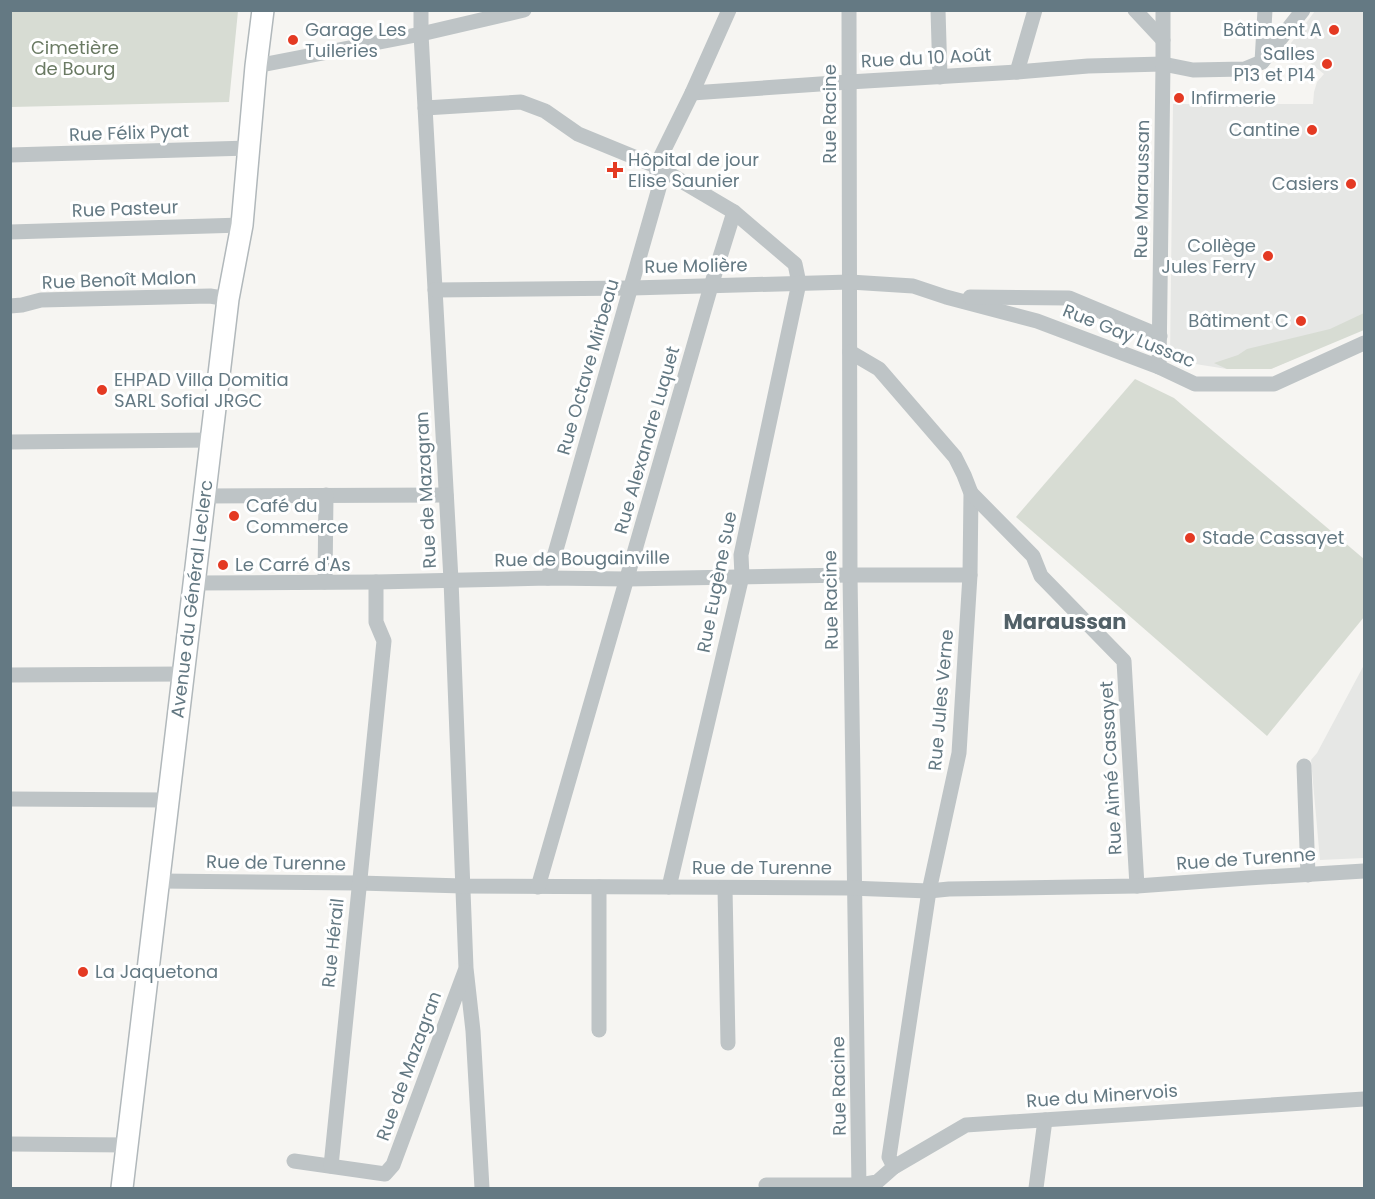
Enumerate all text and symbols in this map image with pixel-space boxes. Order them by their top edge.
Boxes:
place label: Garage Les Tuileries [305,17,407,63]
place label: Bâtiment A [1223,17,1322,42]
marker: Bâtiment A [1327,23,1341,37]
marker: Garage Les Tuileries [286,33,300,47]
park label: Cimetière de Bourg [31,35,119,81]
place label: Salles P13 et P14 [1233,41,1315,87]
street label: Rue du 10 Août [860,42,992,73]
marker: Salles P13 et P14 [1320,57,1334,71]
street label: Rue Racine [817,64,842,164]
place label: Infirmerie [1191,85,1276,110]
marker: Infirmerie [1172,91,1186,105]
place label: Cantine [1229,117,1300,142]
street label: Rue Félix Pyat [68,118,189,147]
street label: Rue Maraussan [1128,119,1155,259]
marker: Cantine [1305,123,1319,137]
place label: Hôpital de jour Elise Saunier [628,147,759,193]
marker: Hôpital de jour Elise Saunier [606,161,624,179]
place label: Casiers [1272,171,1339,196]
marker: Casiers [1344,177,1358,191]
street label: Rue Pasteur [71,194,179,223]
place label: Collège Jules Ferry [1161,233,1256,279]
marker: Collège Jules Ferry [1261,249,1275,263]
street label: Rue Molière [644,252,748,279]
street label: Rue Benoît Malon [41,264,197,295]
street label: Rue Octave Mirbeau [550,276,625,458]
street label: Rue Gay Lussac [1059,298,1199,374]
place label: Bâtiment C [1188,308,1289,333]
marker: Bâtiment C [1294,314,1308,328]
street label: Rue Alexandre Luquet [608,343,685,537]
place label: EHPAD Villa Domitia SARL Sofial JRGC [114,367,289,413]
marker: EHPAD Villa Domitia SARL Sofial JRGC [95,383,109,397]
street label: Rue de Mazagran [409,411,442,569]
street label: Avenue du Général Leclerc [164,478,219,720]
place label: Café du Commerce [246,493,348,539]
marker: Café du Commerce [227,509,241,523]
street label: Rue Eugène Sue [691,509,742,655]
place label: Stade Cassayet [1202,525,1344,550]
marker: Stade Cassayet [1183,531,1197,545]
street label: Rue de Bougainville [494,544,670,573]
street label: Rue Racine [817,550,844,650]
place label: Le Carré d'As [235,552,351,577]
marker: Le Carré d'As [216,558,230,572]
district label: Maraussan [1004,607,1126,636]
street label: Rue Jules Verne [922,628,959,772]
street label: Rue Aimé Cassayet [1093,680,1128,856]
street label: Rue de Turenne [1175,841,1317,876]
street label: Rue de Turenne [206,849,346,876]
street label: Rue de Turenne [692,855,832,880]
street label: Rue Hérail [315,897,350,989]
place label: La Jaquetona [95,959,218,984]
marker: La Jaquetona [76,965,90,979]
street label: Rue de Mazagran [370,988,447,1144]
street label: Rue Racine [825,1036,852,1136]
street label: Rue du Minervois [1025,1078,1178,1113]

